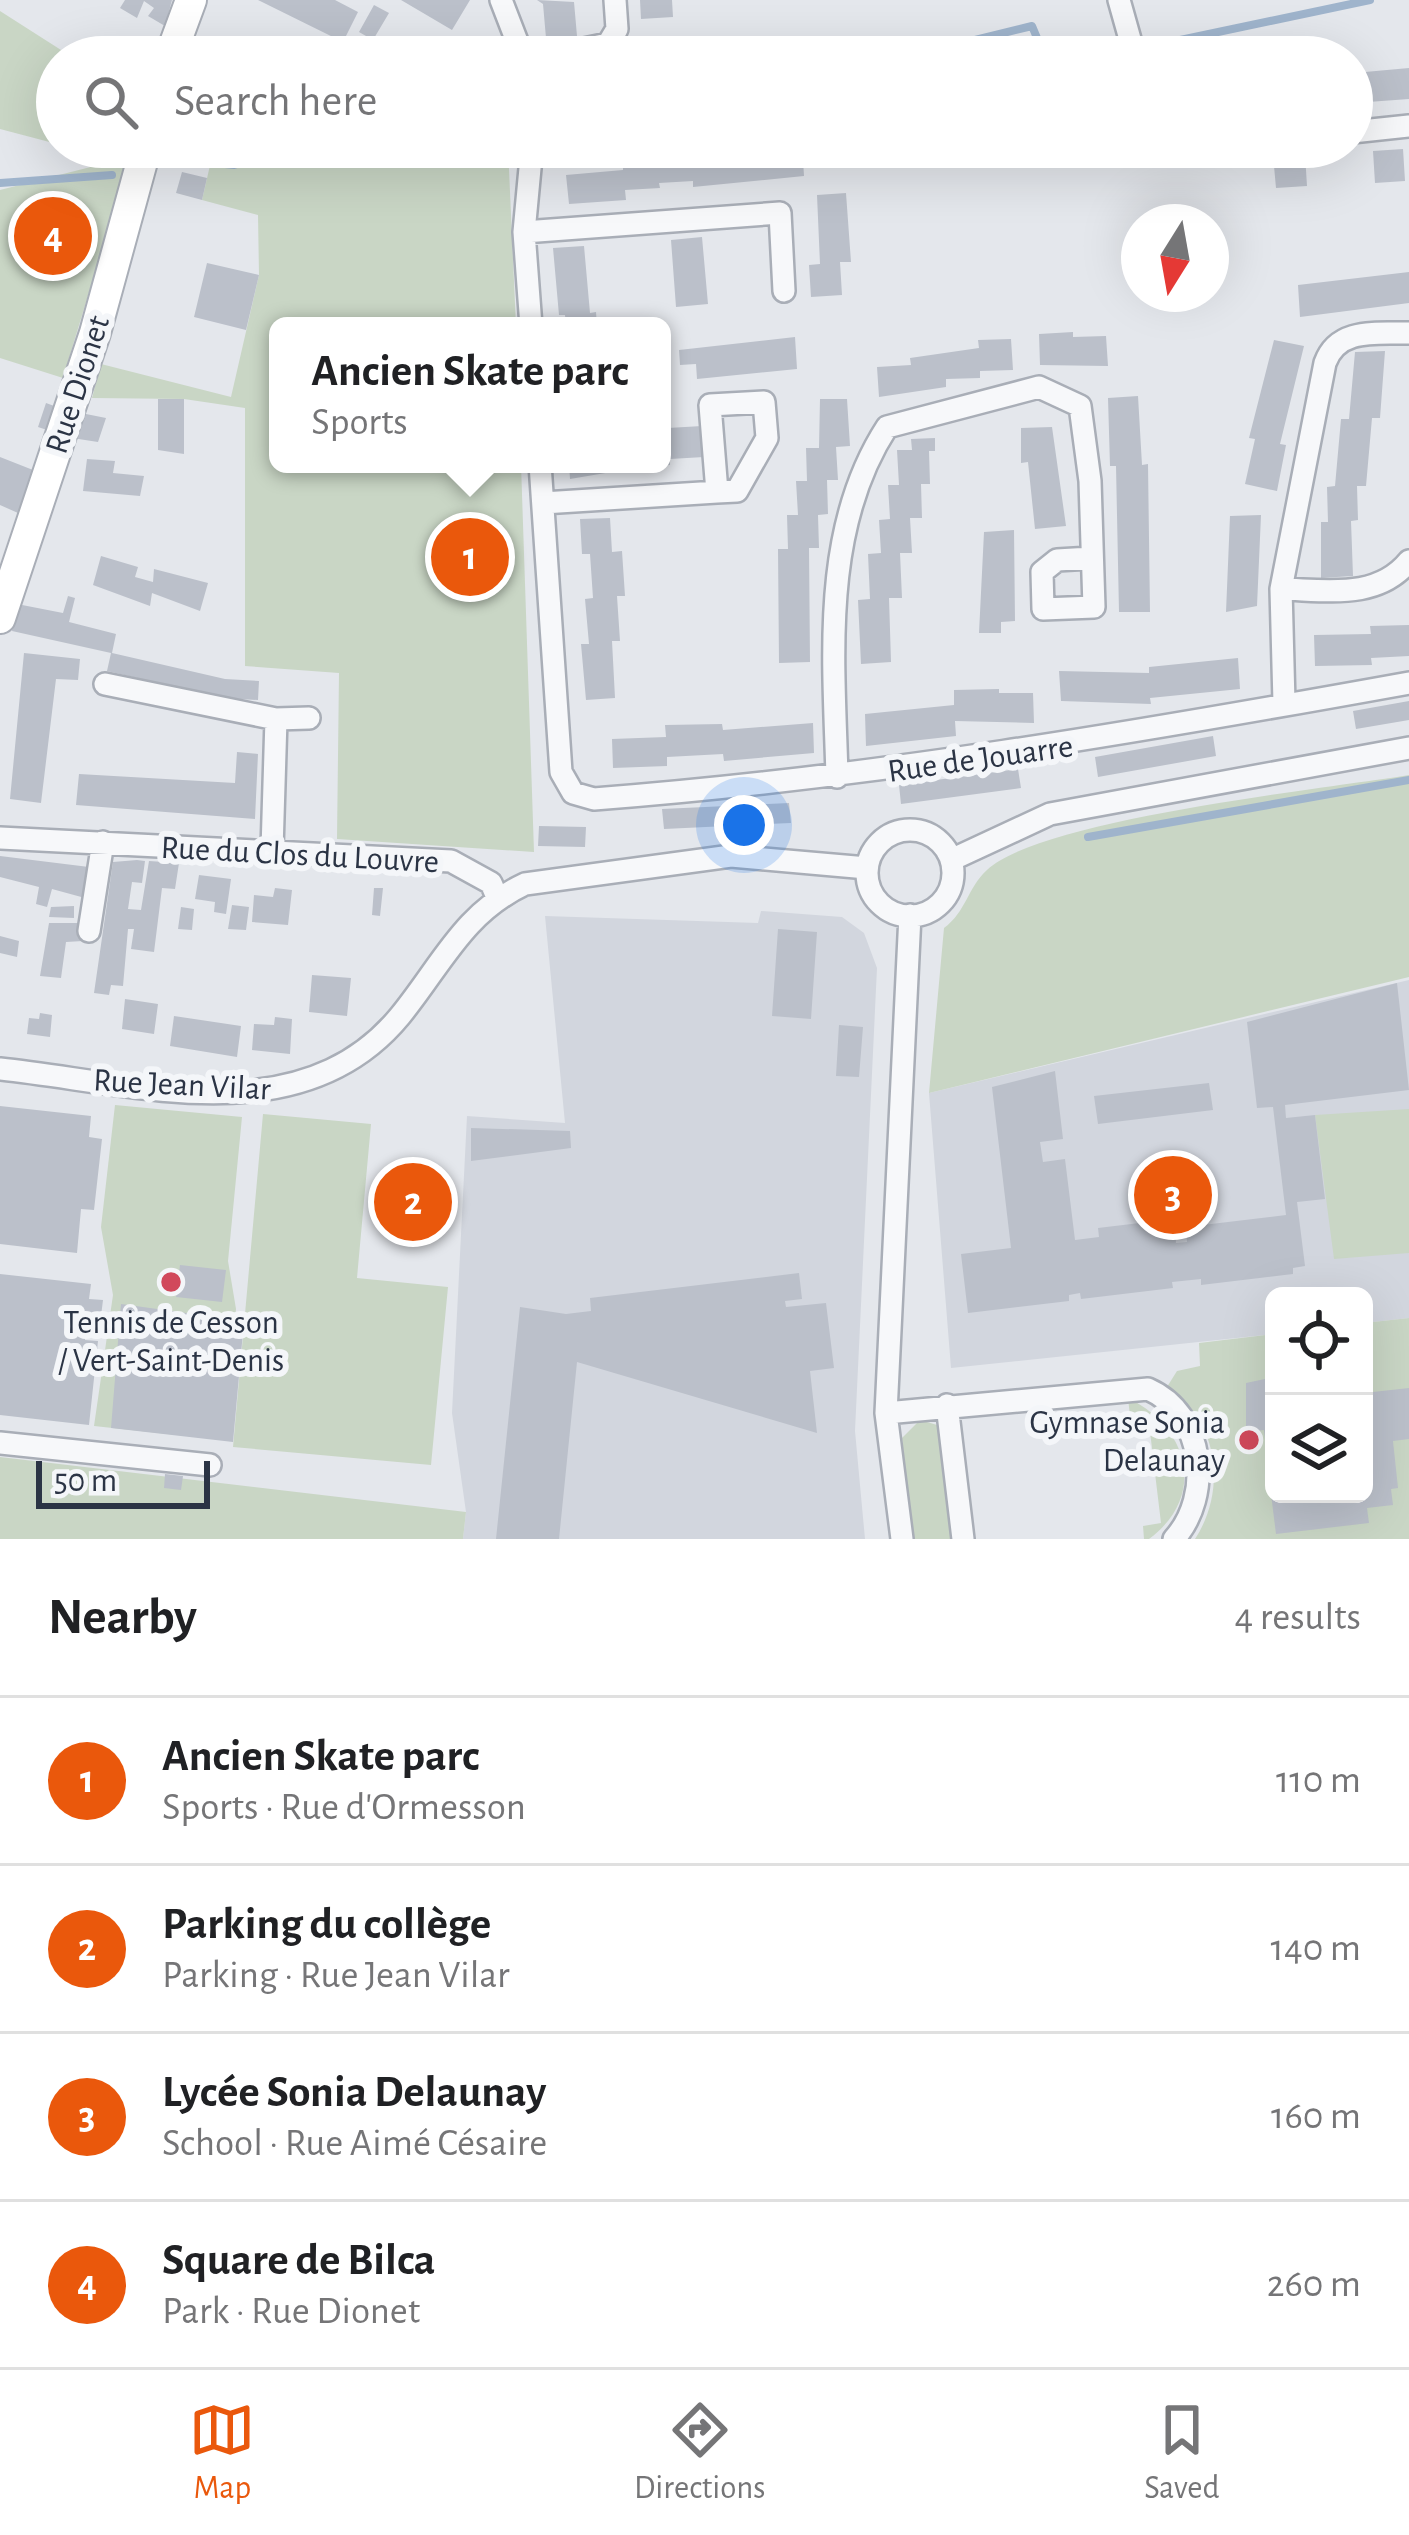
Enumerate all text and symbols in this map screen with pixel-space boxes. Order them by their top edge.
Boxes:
search box [36,36,1373,168]
icon: search [78,69,144,135]
text: Search here [174,79,377,124]
pin: 4 [14,191,92,281]
north arrow [1121,204,1229,312]
street label: Rue Dionet [41,311,116,458]
popup [269,317,671,473]
text: Ancien Skate parc [311,349,629,394]
text: Sports [311,403,408,442]
pin: 1 [431,512,509,602]
street label: Rue de Jouarre [886,730,1075,789]
your location [714,795,774,855]
street label: Rue du Clos du Louvre [160,832,440,879]
street label: Rue Jean Vilar [92,1064,272,1107]
pin: 3 [1134,1150,1212,1240]
pin: 2 [374,1157,452,1247]
marker: Tennis de Cesson / Vert-Saint-Denis [158,1269,184,1295]
map controls [1265,1287,1373,1503]
button: locate [1265,1287,1373,1395]
place label: Tennis de Cesson / Vert-Saint-Denis [58,1307,284,1378]
button: layers [1265,1395,1373,1503]
place label: Gymnase Sonia Delaunay [1030,1407,1225,1478]
marker: Gymnase Sonia Delaunay [1236,1427,1262,1453]
scale bar [36,1455,210,1508]
text: 50 m [54,1465,117,1498]
text: Nearby [48,1592,197,1643]
text: 4 results [1234,1598,1361,1637]
text: Ancien Skate parc [162,1734,479,1779]
text: 1 [80,1761,94,1800]
text: 110 m [1276,1761,1361,1800]
text: Sports · Rue d'Ormesson [162,1788,526,1827]
text: Parking du collège [162,1902,491,1947]
text: 2 [78,1929,96,1968]
text: 140 m [1271,1929,1361,1968]
text: Parking · Rue Jean Vilar [162,1956,510,1995]
text: Lycée Sonia Delaunay [162,2070,546,2115]
text: 3 [79,2097,95,2136]
text: 160 m [1271,2097,1361,2136]
text: School · Rue Aimé Césaire [162,2124,547,2163]
text: Square de Bilca [162,2238,435,2283]
text: 4 [77,2265,97,2304]
text: 260 m [1267,2265,1361,2304]
text: Park · Rue Dionet [162,2292,420,2331]
tab: Map [189,2397,255,2509]
tab: Directions [634,2397,765,2509]
tab: Saved [1144,2397,1220,2509]

